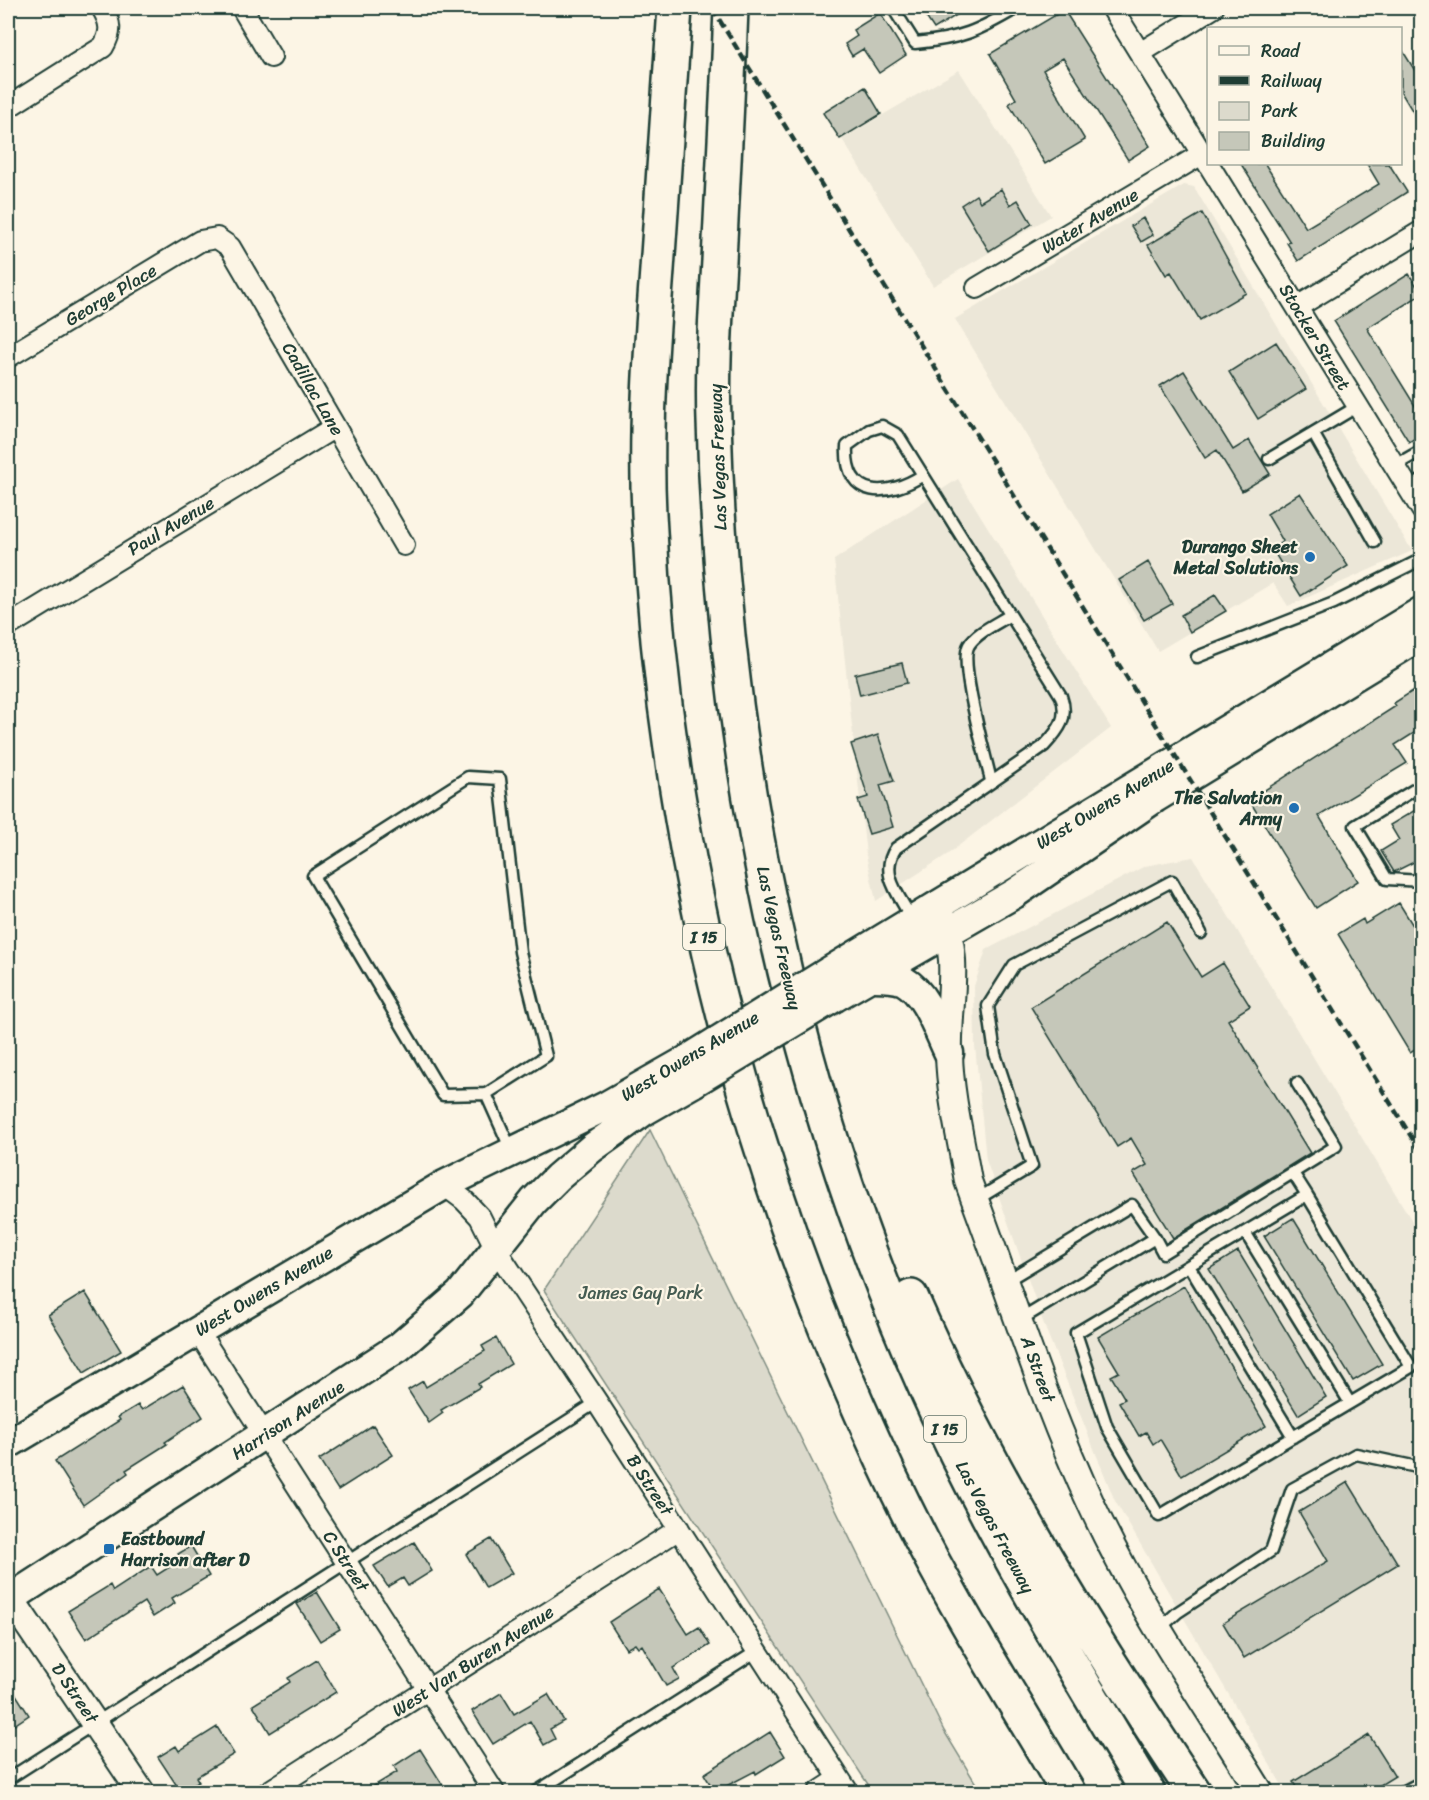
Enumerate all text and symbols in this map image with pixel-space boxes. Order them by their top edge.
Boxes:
legend [1207,27,1402,165]
text: Road [1261,35,1301,67]
text: Railway [1261,65,1323,97]
text: Park [1261,95,1298,127]
text: Building [1261,125,1325,157]
street label: Water Avenue [1035,179,1145,263]
street label: George Place [59,255,163,335]
street label: Stocker Street [1270,277,1360,397]
street label: Cadillac Lane [273,336,353,442]
street label: Las Vegas Freeway [699,382,737,531]
street label: Paul Avenue [121,487,221,565]
place label: Durango Sheet Metal Solutions [1173,531,1299,584]
marker: Durango Sheet Metal Solutions [1303,550,1317,564]
street label: West Owens Avenue [1029,750,1181,858]
place label: The Salvation Army [1174,782,1283,835]
marker: The Salvation Army [1287,801,1301,815]
street label: Las Vegas Freeway [747,863,811,1014]
road number: I 15 [683,924,725,950]
street label: West Owens Avenue [614,1002,766,1110]
street label: West Owens Avenue [188,1237,340,1345]
park label: James Gay Park [578,1277,703,1309]
street label: A Street [1011,1330,1065,1407]
street label: Harrison Avenue [225,1371,351,1469]
road number: I 15 [924,1416,966,1442]
street label: B Street [618,1448,682,1523]
street label: Las Vegas Freeway [946,1455,1044,1600]
place label: Eastbound Harrison after D [120,1523,251,1576]
street label: C Street [314,1524,378,1599]
marker: Eastbound Harrison after D [102,1542,116,1556]
street label: West Van Buren Avenue [385,1596,561,1726]
street label: D Street [43,1656,108,1731]

